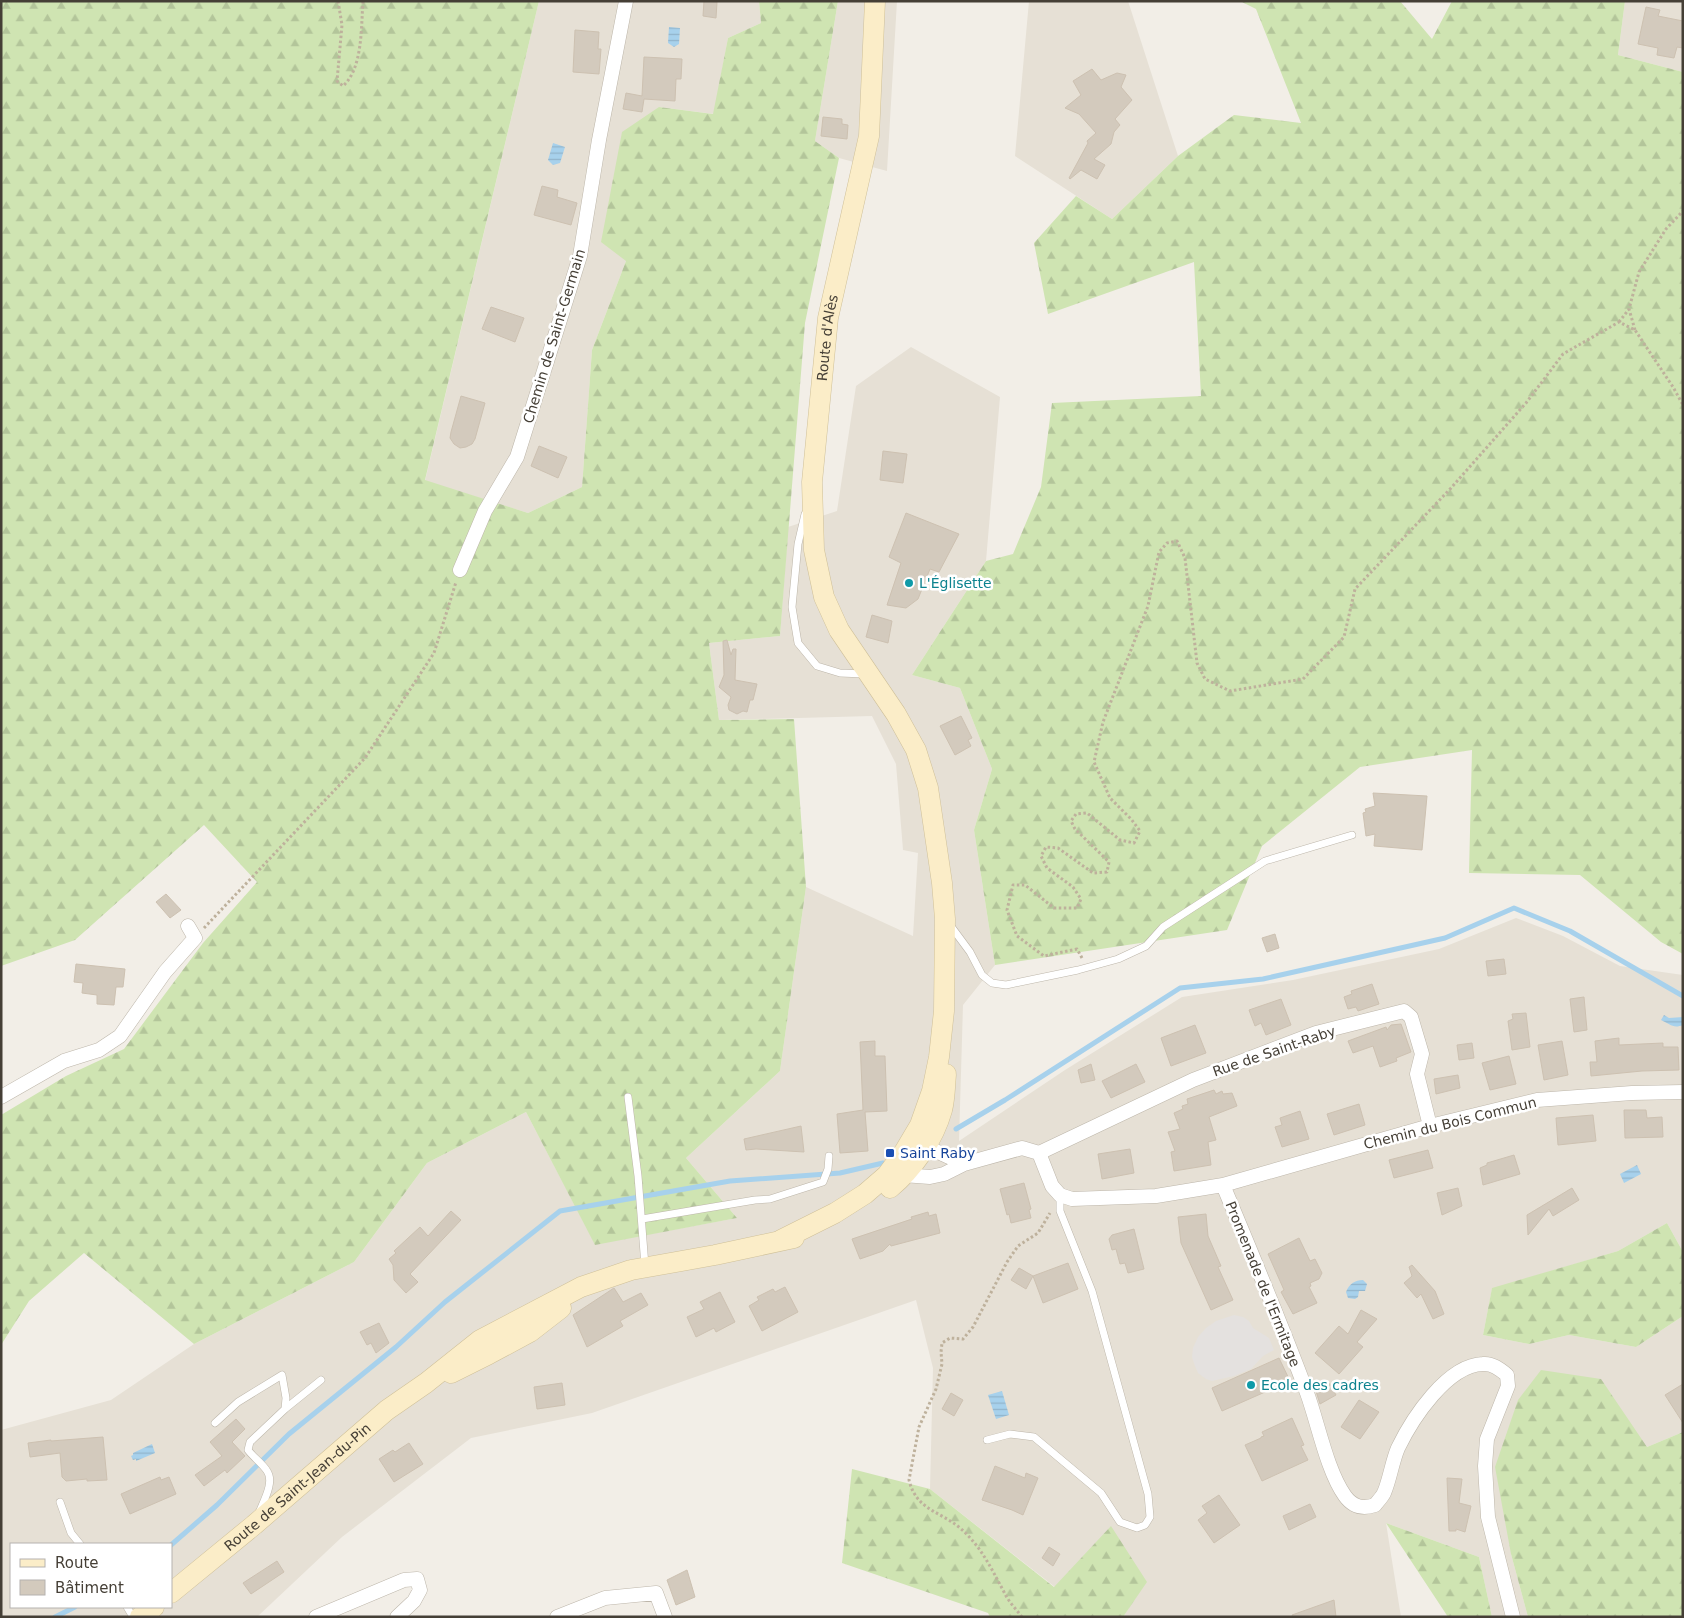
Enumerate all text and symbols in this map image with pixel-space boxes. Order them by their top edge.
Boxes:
street label: Chemin de Saint-Germain [520,247,588,425]
street label: Route d'Alès [814,293,841,382]
place label: L'Églisette [919,575,992,591]
marker: L'Églisette [903,577,915,589]
street label: Rue de Saint-Raby [1210,1022,1338,1080]
street label: Chemin du Bois Commun [1362,1094,1538,1152]
place label: Saint Raby [900,1145,975,1161]
marker: Saint Raby [884,1147,896,1159]
street label: Promenade de l'Ermitage [1222,1199,1304,1369]
place label: Ecole des cadres [1261,1377,1379,1393]
marker: Ecole des cadres [1245,1379,1257,1391]
street label: Route de Saint-Jean-du-Pin [221,1420,374,1554]
legend [10,1543,172,1608]
text: Route [55,1554,99,1572]
text: Bâtiment [55,1579,124,1597]

